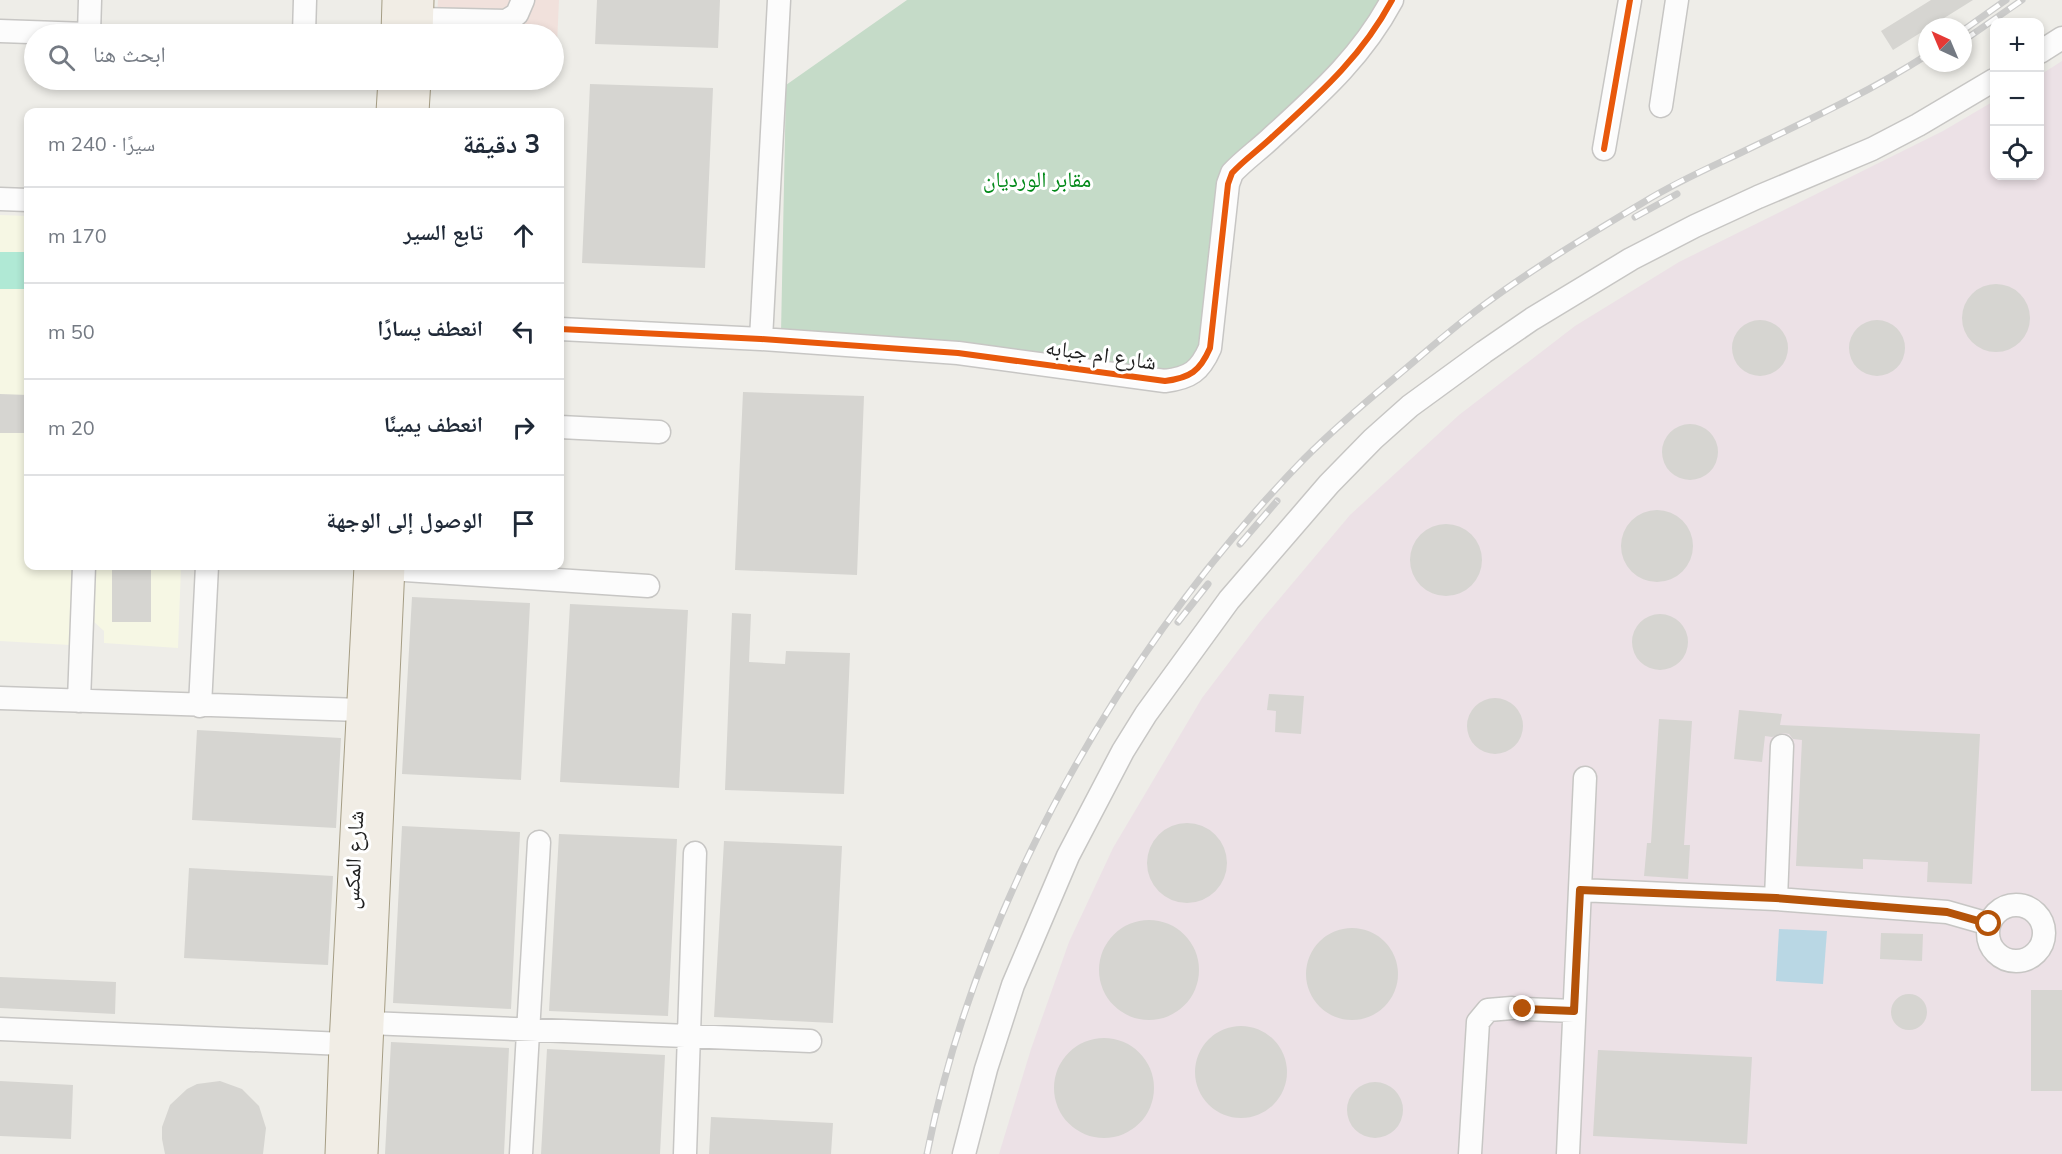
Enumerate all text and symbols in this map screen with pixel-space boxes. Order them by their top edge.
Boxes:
north arrow [1918,18,1972,72]
map controls [1990,18,2044,180]
button: + [1990,18,2044,72]
search box [24,24,564,90]
text: ابحث هنا [93,40,166,68]
icon: search [45,41,78,74]
button: − [1990,72,2044,126]
button: locate [1990,126,2044,180]
text: 3 دقيقة [463,127,540,160]
text: سيرًا · 240 m [48,131,155,156]
park label: مقابر الورديان [983,165,1091,193]
text: تابع السير [404,218,483,246]
icon: ahead [507,219,540,252]
text: 170 m [48,223,107,248]
text: انعطف يسارًا [377,314,483,342]
icon: left [507,315,540,348]
text: 50 m [48,319,95,344]
street label: شارع ام جبابه [1044,332,1158,377]
text: انعطف يمينًا [384,410,483,438]
icon: right [507,411,540,444]
text: 20 m [48,415,95,440]
text: الوصول إلى الوجهة [326,506,483,534]
icon: arrive [507,507,540,540]
street label: شارع المكس [336,810,370,910]
route start [1975,910,2001,936]
route end [1509,995,1535,1021]

